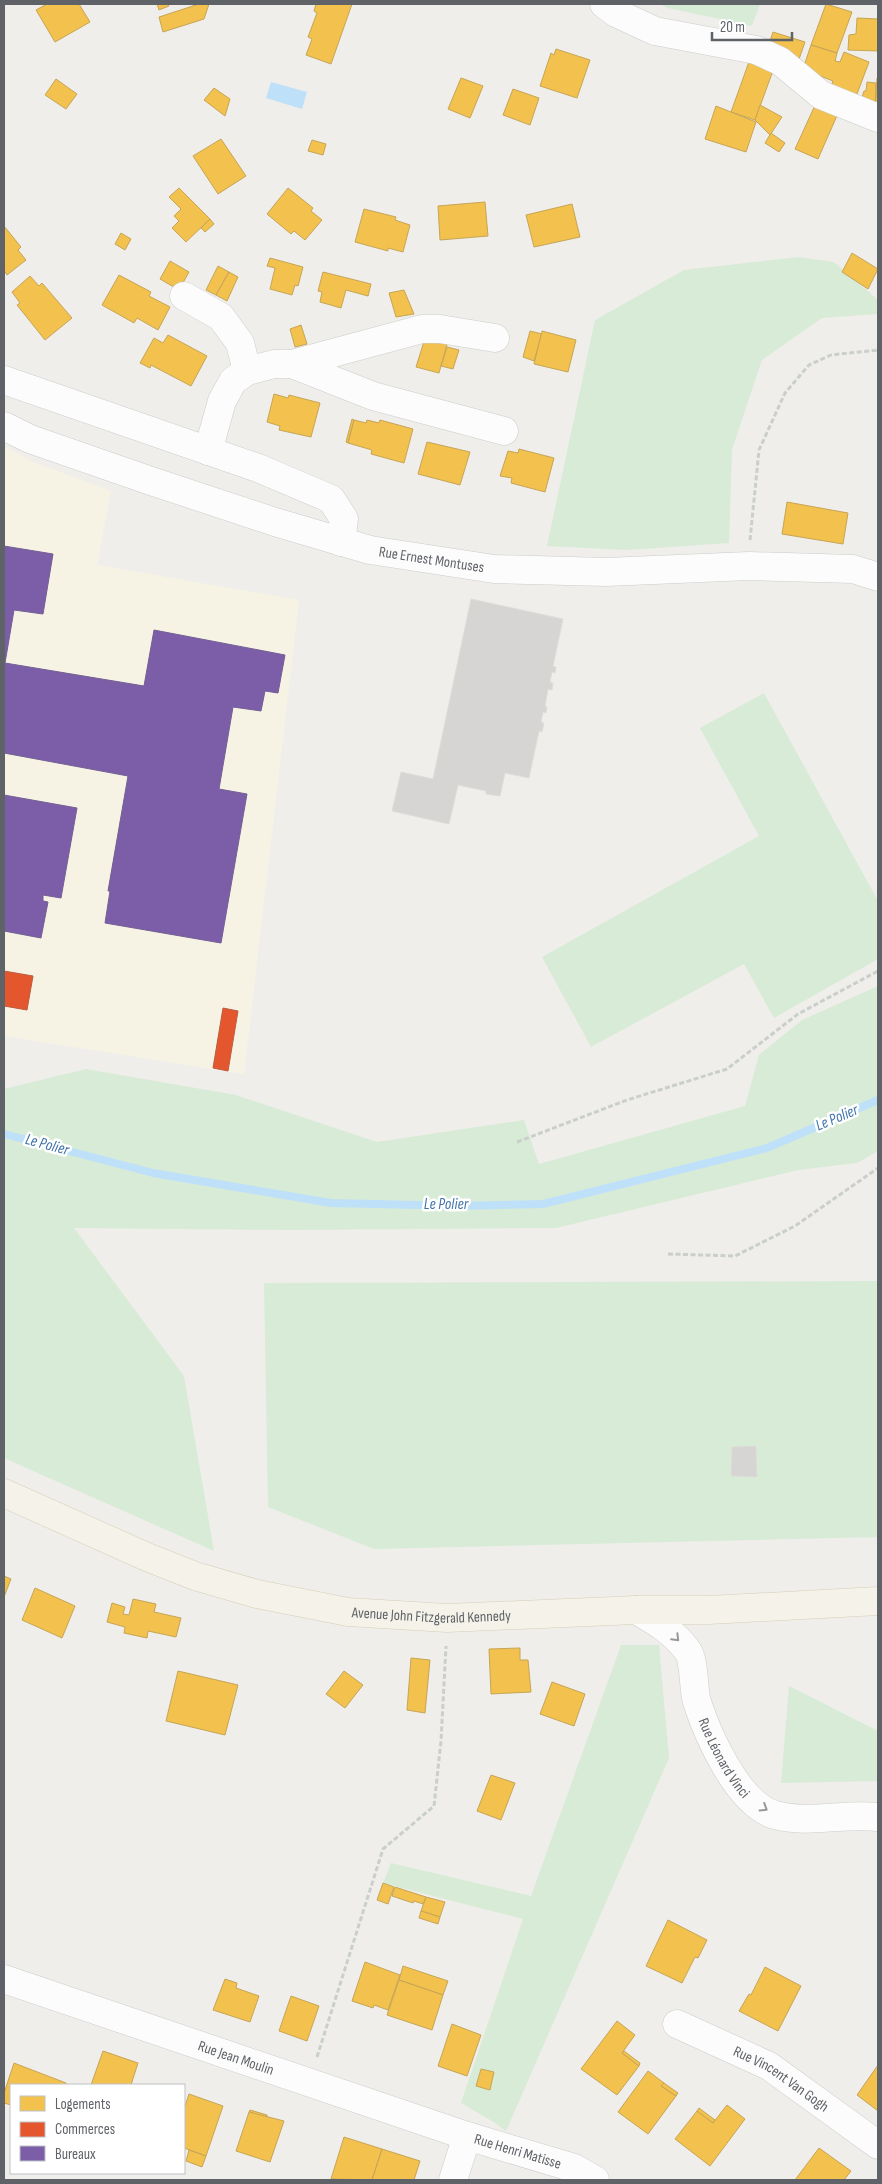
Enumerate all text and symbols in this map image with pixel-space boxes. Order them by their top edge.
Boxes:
scale bar [712,10,792,42]
text: 20 m [720,18,745,37]
street label: Rue Ernest Montuses [378,542,485,577]
water label: Le Polier [813,1100,862,1135]
water label: Le Polier [23,1130,71,1160]
water label: Le Polier [424,1195,469,1214]
street label: Avenue John Fitzgerald Kennedy [350,1603,511,1628]
one-way arrow [670,1633,679,1642]
street label: Rue Léonard Vinci [694,1715,754,1802]
one-way arrow [759,1801,768,1811]
street label: Rue Jean Moulin [196,2036,277,2079]
street label: Rue Vincent Van Gogh [730,2041,833,2116]
legend [10,2084,185,2174]
text: Logements [55,2095,111,2114]
text: Commerces [55,2120,115,2139]
street label: Rue Henri Matisse [472,2129,564,2173]
text: Bureaux [55,2145,96,2164]

